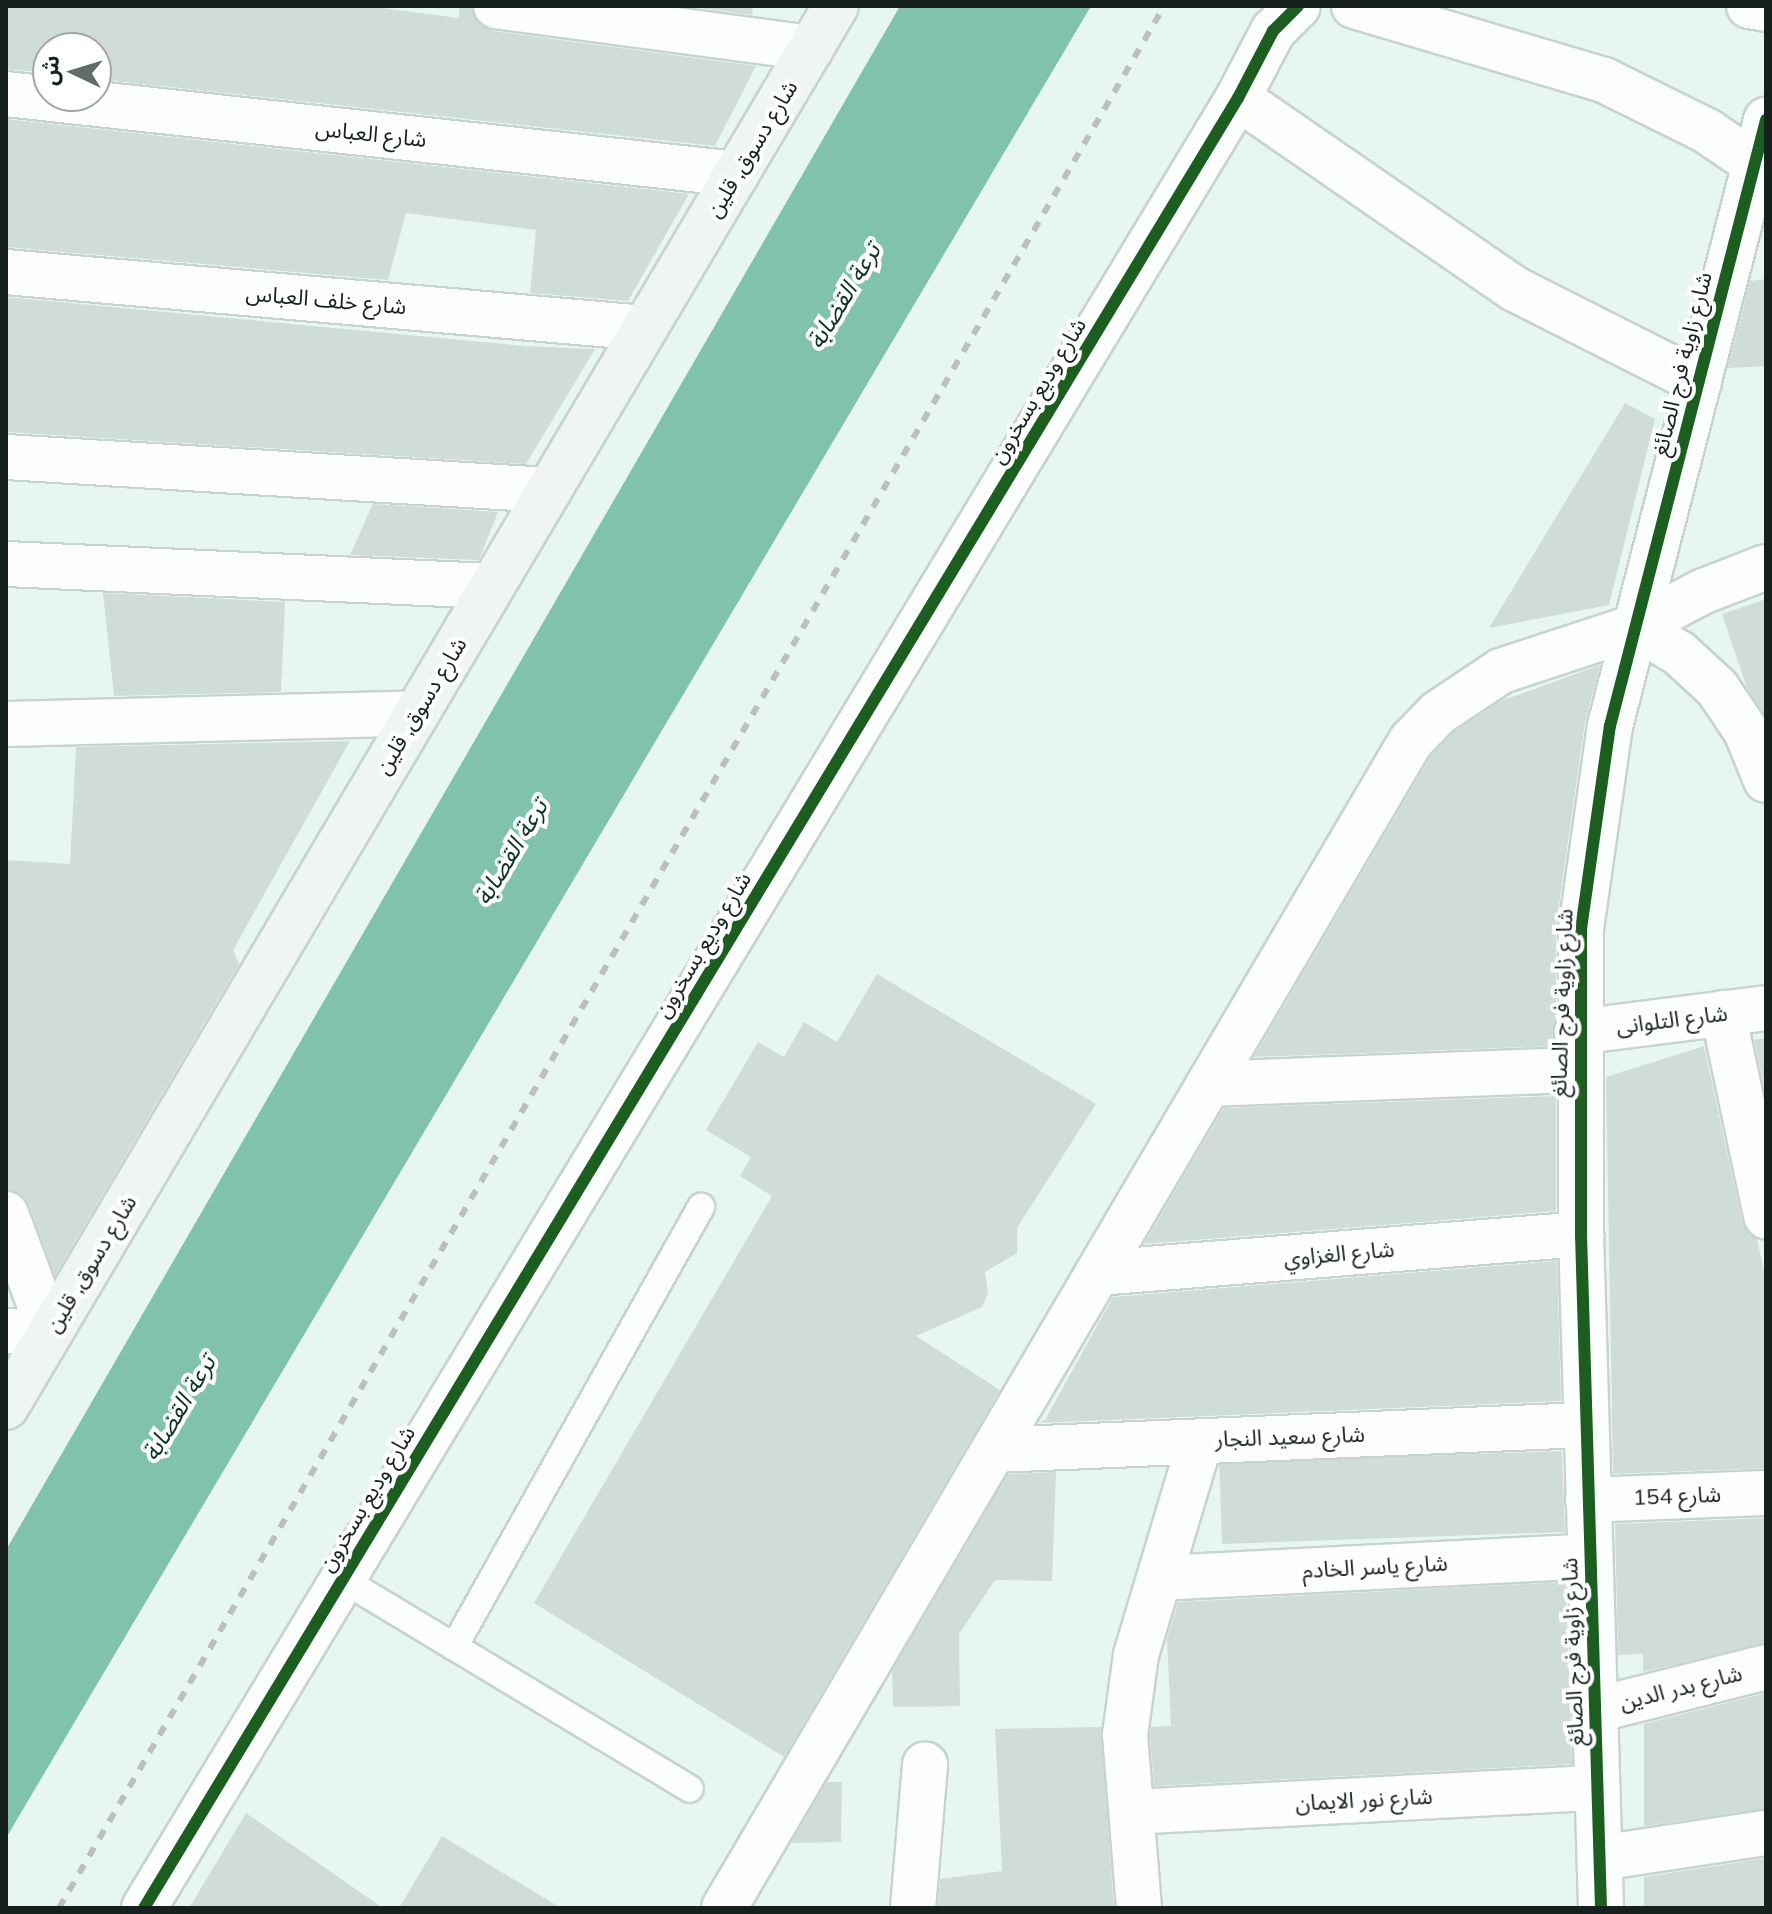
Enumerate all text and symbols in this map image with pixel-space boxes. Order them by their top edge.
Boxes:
north arrow [32,32,112,112]
text: ش [35,54,65,86]
street label: شارع دسوق, قلين [701,76,803,222]
street label: شارع العباس [314,115,428,153]
water label: ترعة القضابة [801,238,887,354]
street label: شارع زاوية فرج الصائغ [1646,269,1718,459]
street label: شارع خلف العباس [245,280,407,320]
street label: شارع وديع بسخرون [984,313,1092,469]
street label: شارع دسوق, قلين [370,633,472,779]
water label: ترعة القضابة [468,794,554,910]
street label: شارع وديع بسخرون [649,867,757,1023]
street label: شارع زاوية فرج الصائغ [1546,908,1578,1098]
street label: شارع التلوانى [1615,1000,1729,1040]
street label: شارع دسوق, قلين [40,1191,142,1337]
street label: شارع الغزاوي [1283,1236,1395,1272]
water label: ترعة القضابة [136,1350,222,1466]
street label: شارع وديع بسخرون [313,1421,421,1577]
street label: شارع سعيد النجار [1215,1421,1365,1453]
street label: شارع 154 [1632,1481,1722,1511]
street label: شارع ياسر الخادم [1302,1550,1448,1584]
street label: شارع زاوية فرج الصائغ [1557,1557,1589,1747]
street label: شارع بدر الدين [1617,1660,1745,1716]
street label: شارع نور الايمان [1295,1783,1433,1817]

